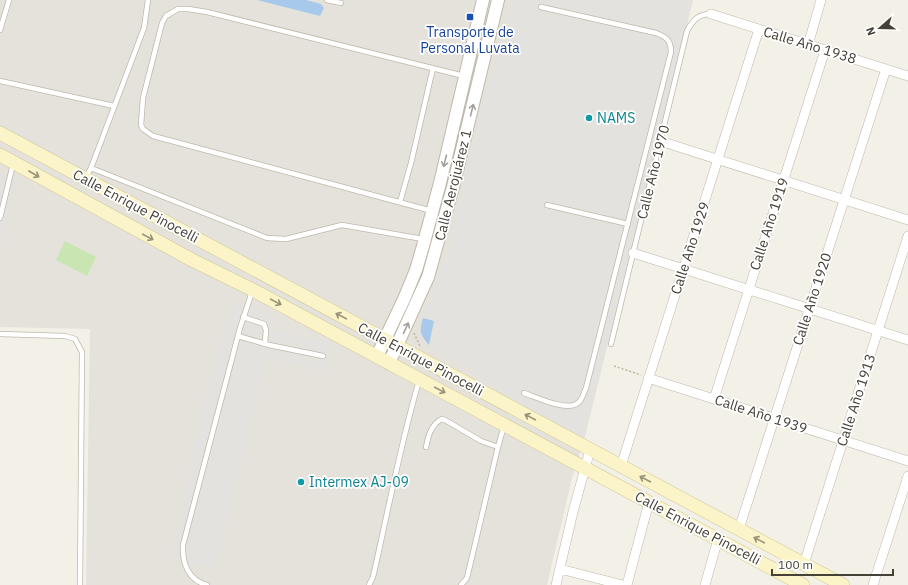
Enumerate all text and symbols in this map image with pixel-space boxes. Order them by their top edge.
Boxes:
north arrow [860,8,900,48]
marker: Transporte de Personal Luvata [465,12,475,22]
street label: Calle Año 1938 [761,22,859,68]
place label: Transporte de Personal Luvata [420,23,520,57]
text: N [863,25,879,38]
one-way arrow [468,104,476,117]
place label: NAMS [597,109,635,127]
marker: NAMS [584,113,594,123]
street label: Calle Año 1970 [633,123,673,221]
street label: Calle Aerojuárez 1 [430,127,476,243]
one-way arrow [441,154,449,167]
street label: Calle Enrique Pinocelli [70,165,202,247]
one-way arrow [28,170,40,178]
street label: Calle Año 1919 [746,175,792,273]
street label: Calle Año 1929 [667,199,713,297]
one-way arrow [142,233,154,241]
street label: Calle Año 1920 [789,250,835,348]
one-way arrow [270,299,282,307]
one-way arrow [336,312,348,319]
street label: Calle Enrique Pinocelli [355,318,487,400]
one-way arrow [403,322,410,334]
street label: Calle Año 1913 [833,351,879,449]
one-way arrow [434,387,446,395]
street label: Calle Año 1939 [712,391,810,437]
one-way arrow [524,413,536,421]
place label: Intermex AJ-09 [309,473,409,491]
one-way arrow [639,474,651,482]
marker: Intermex AJ-09 [296,477,306,487]
street label: Calle Enrique Pinocelli [632,487,764,569]
one-way arrow [753,536,765,543]
scale bar [772,551,893,577]
text: 100 m [778,557,813,572]

